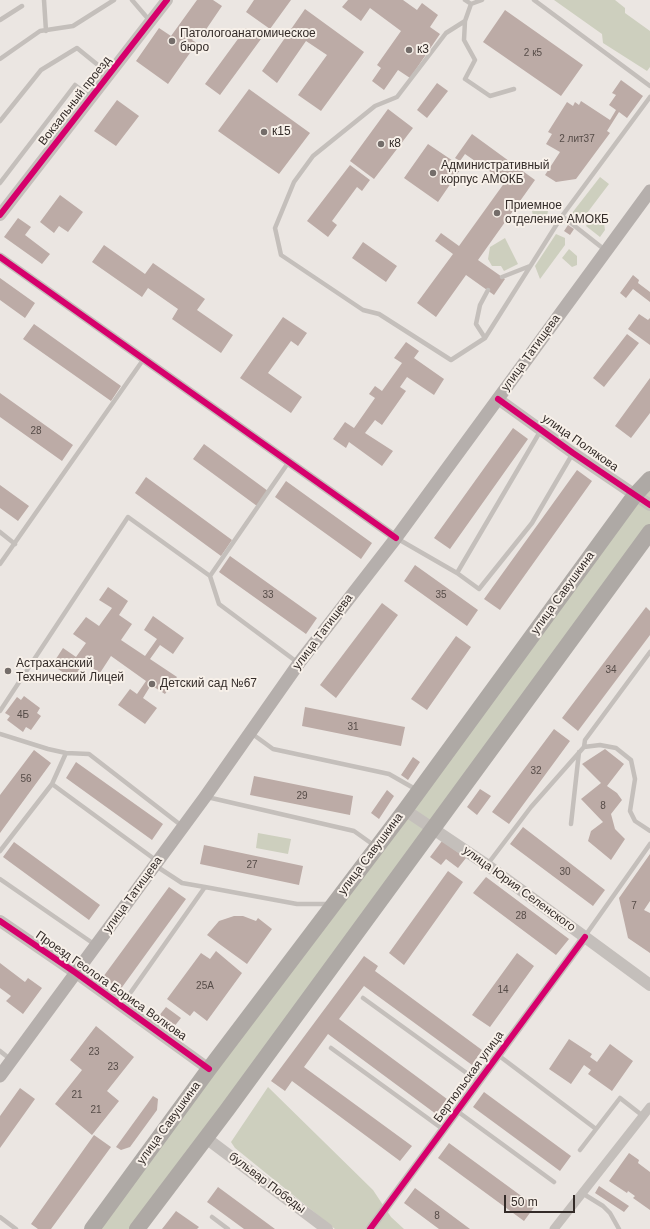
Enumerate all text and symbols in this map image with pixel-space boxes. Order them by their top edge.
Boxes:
place label: Патологоанатомическое бюро [180,27,316,55]
marker: Патологоанатомическое бюро [167,36,177,46]
place label: к3 [417,43,429,57]
marker: к3 [404,45,414,55]
house number: 2 к5 [524,47,542,59]
street label: Вокзальный проезд [36,54,114,148]
place label: к15 [272,125,291,139]
marker: к15 [259,127,269,137]
house number: 2 лит37 [559,133,595,145]
place label: к8 [389,137,401,151]
marker: к8 [376,139,386,149]
place label: Административный корпус АМОКБ [441,159,549,187]
marker: Административный корпус АМОКБ [428,168,438,178]
place label: Приемное отделение АМОКБ [505,199,609,227]
marker: Приемное отделение АМОКБ [492,208,502,218]
street label: улица Татищева [498,312,564,394]
street label: улица Полякова [539,411,621,475]
house number: 28 [30,425,42,437]
street label: улица Савушкина [528,549,598,637]
house number: 33 [262,589,274,601]
house number: 35 [435,589,447,601]
street label: улица Татищева [290,591,356,673]
place label: Астраханский Технический Лицей [16,657,124,685]
house number: 34 [605,664,617,676]
marker: Астраханский Технический Лицей [3,666,13,676]
place label: Детский сад №67 [160,677,257,691]
marker: Детский сад №67 [147,679,157,689]
house number: 4Б [17,709,29,721]
house number: 31 [347,721,359,733]
house number: 32 [530,765,542,777]
house number: 56 [20,773,32,785]
house number: 29 [296,790,308,802]
house number: 8 [600,800,606,812]
street label: улица Савушкина [336,810,406,898]
street label: улица Юрия Селенского [460,843,578,935]
street label: улица Татищева [100,854,166,936]
house number: 27 [246,859,258,871]
house number: 30 [559,866,571,878]
house number: 7 [631,900,637,912]
house number: 28 [515,910,527,922]
street label: Проезд Геолога Бориса Волкова [33,928,189,1044]
house number: 25А [196,980,214,992]
house number: 14 [497,984,509,996]
street label: Бертюльская улица [431,1028,507,1126]
house number: 23 [88,1046,100,1058]
house number: 23 [107,1061,119,1073]
street label: улица Савушкина [134,1079,204,1167]
house number: 21 [71,1089,83,1101]
house number: 21 [90,1104,102,1116]
street label: бульвар Победы [226,1149,308,1217]
scale bar [506,1187,577,1213]
text: 50 m [511,1195,538,1209]
house number: 8 [434,1210,440,1222]

